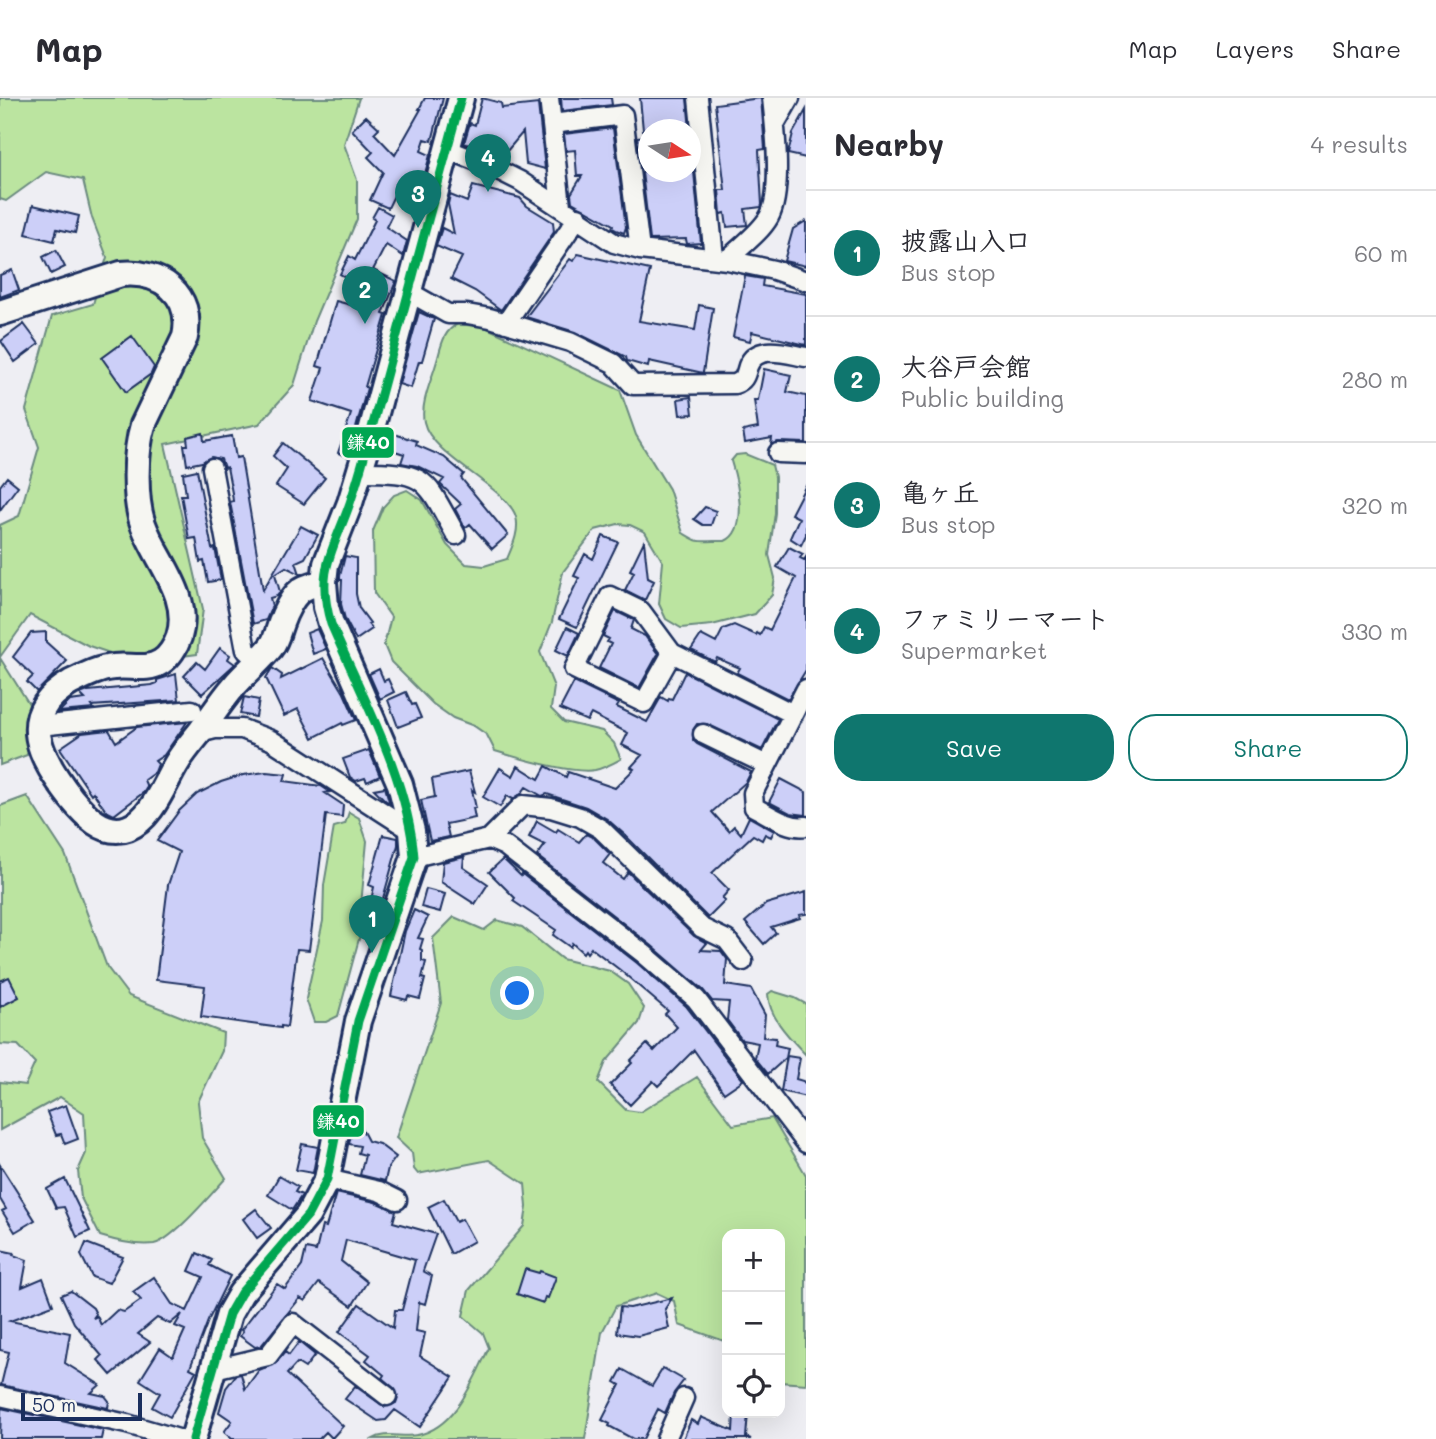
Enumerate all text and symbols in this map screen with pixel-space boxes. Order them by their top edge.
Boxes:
text: Map [35,27,103,70]
text: Map [1129,33,1177,64]
text: Layers [1215,33,1294,64]
text: Share [1332,33,1401,64]
north arrow [638,119,701,182]
text: Nearby [834,124,944,164]
text: 4 results [1311,129,1408,159]
pin: 4 [465,134,511,192]
pin: 3 [395,170,441,228]
text: 披露山入口 [901,223,1031,257]
text: 1 [852,238,862,268]
text: 60 m [1354,238,1408,268]
text: Bus stop [901,257,996,287]
pin: 2 [342,266,388,324]
text: 大谷戸会館 [901,349,1031,383]
text: 2 [851,364,863,394]
text: 280 m [1341,364,1408,394]
text: Public building [901,383,1064,413]
line badge: 鎌40 [341,426,395,459]
text: 鎌40 [346,429,390,454]
text: 亀ヶ丘 [901,475,979,509]
text: 3 [850,490,864,520]
text: 320 m [1342,490,1408,520]
text: Bus stop [901,509,996,539]
text: ファミリーマート [901,601,1110,635]
text: 4 [850,616,864,646]
text: 330 m [1341,616,1408,646]
text: Supermarket [901,635,1047,665]
button: Save [834,714,1114,781]
button: Share [1128,714,1408,781]
pin: 1 [349,895,395,953]
your location [500,976,534,1010]
line badge: 鎌40 [312,1104,365,1138]
text: 鎌40 [316,1108,360,1133]
map controls [722,1229,785,1418]
button: + [722,1229,785,1292]
button: − [722,1292,785,1355]
button: locate [722,1355,785,1418]
scale bar [21,1390,142,1422]
text: 50 m [32,1392,76,1417]

